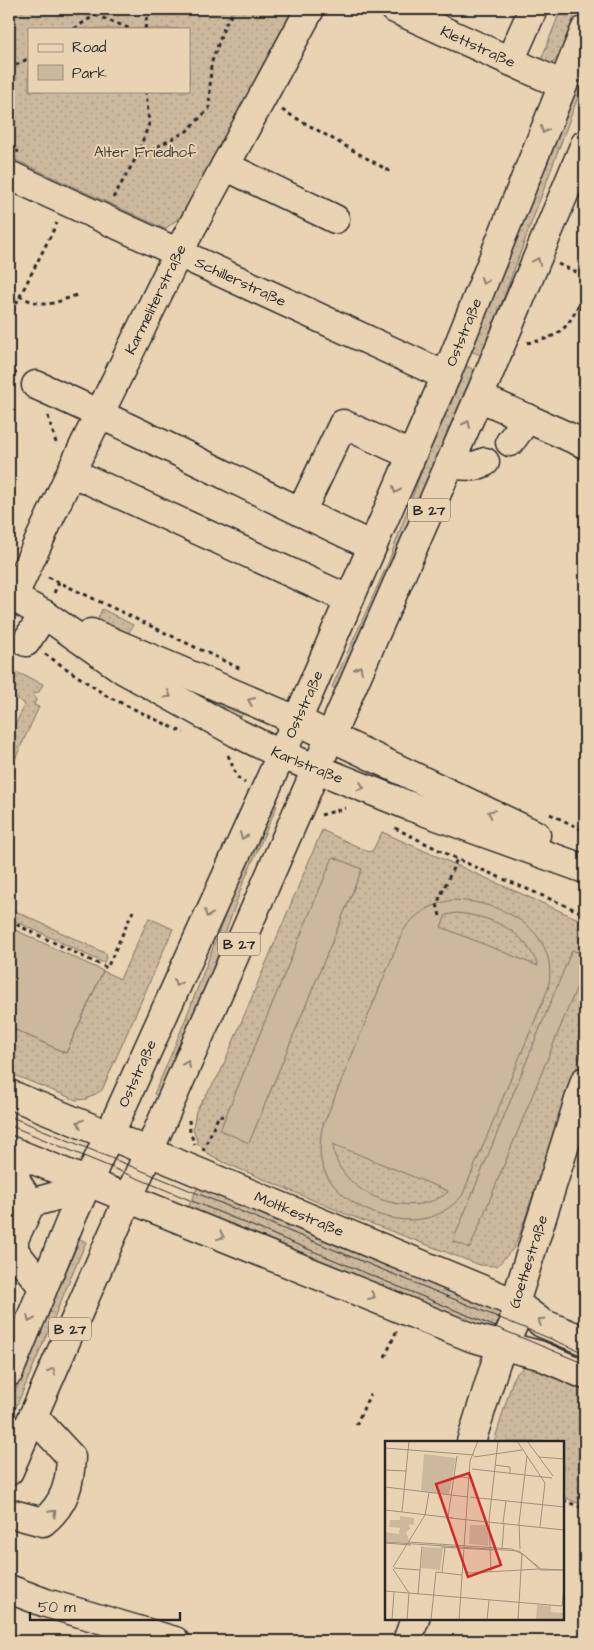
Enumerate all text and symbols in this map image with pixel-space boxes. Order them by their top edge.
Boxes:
street label: Klettstraße [437,21,519,73]
legend [28,28,190,92]
text: Road [72,37,107,58]
text: Park [72,63,107,84]
one-way arrow [540,125,551,134]
park label: Alter Friedhof [94,142,196,163]
street label: Karmeliterstraße [120,241,192,358]
street label: Schillerstraße [191,252,290,312]
one-way arrow [531,257,542,266]
one-way arrow [480,276,490,285]
street label: Oststraße [441,295,487,370]
one-way arrow [460,420,471,429]
one-way arrow [392,485,403,494]
road number: B 27 [408,498,450,522]
one-way arrow [352,665,363,674]
street label: Oststraße [280,667,328,742]
one-way arrow [163,688,172,698]
one-way arrow [247,696,256,707]
street label: Karlstraße [267,741,346,789]
one-way arrow [356,781,364,791]
one-way arrow [487,809,496,820]
one-way arrow [239,831,250,840]
one-way arrow [204,909,215,918]
road number: B 27 [218,932,260,956]
one-way arrow [173,978,184,987]
street label: Oststraße [113,1036,162,1111]
one-way arrow [181,1060,192,1069]
one-way arrow [76,1119,85,1130]
street label: Moltkestraße [251,1187,347,1242]
street label: Goethestraße [505,1213,553,1309]
one-way arrow [216,1229,225,1240]
one-way arrow [367,1291,375,1301]
one-way arrow [26,1314,37,1323]
one-way arrow [537,1317,546,1327]
road number: B 27 [49,1318,91,1340]
one-way arrow [46,1367,57,1376]
inset map [385,1441,564,1620]
one-way arrow [47,1510,56,1519]
scale bar [30,1590,180,1622]
text: 50 m [38,1597,76,1618]

